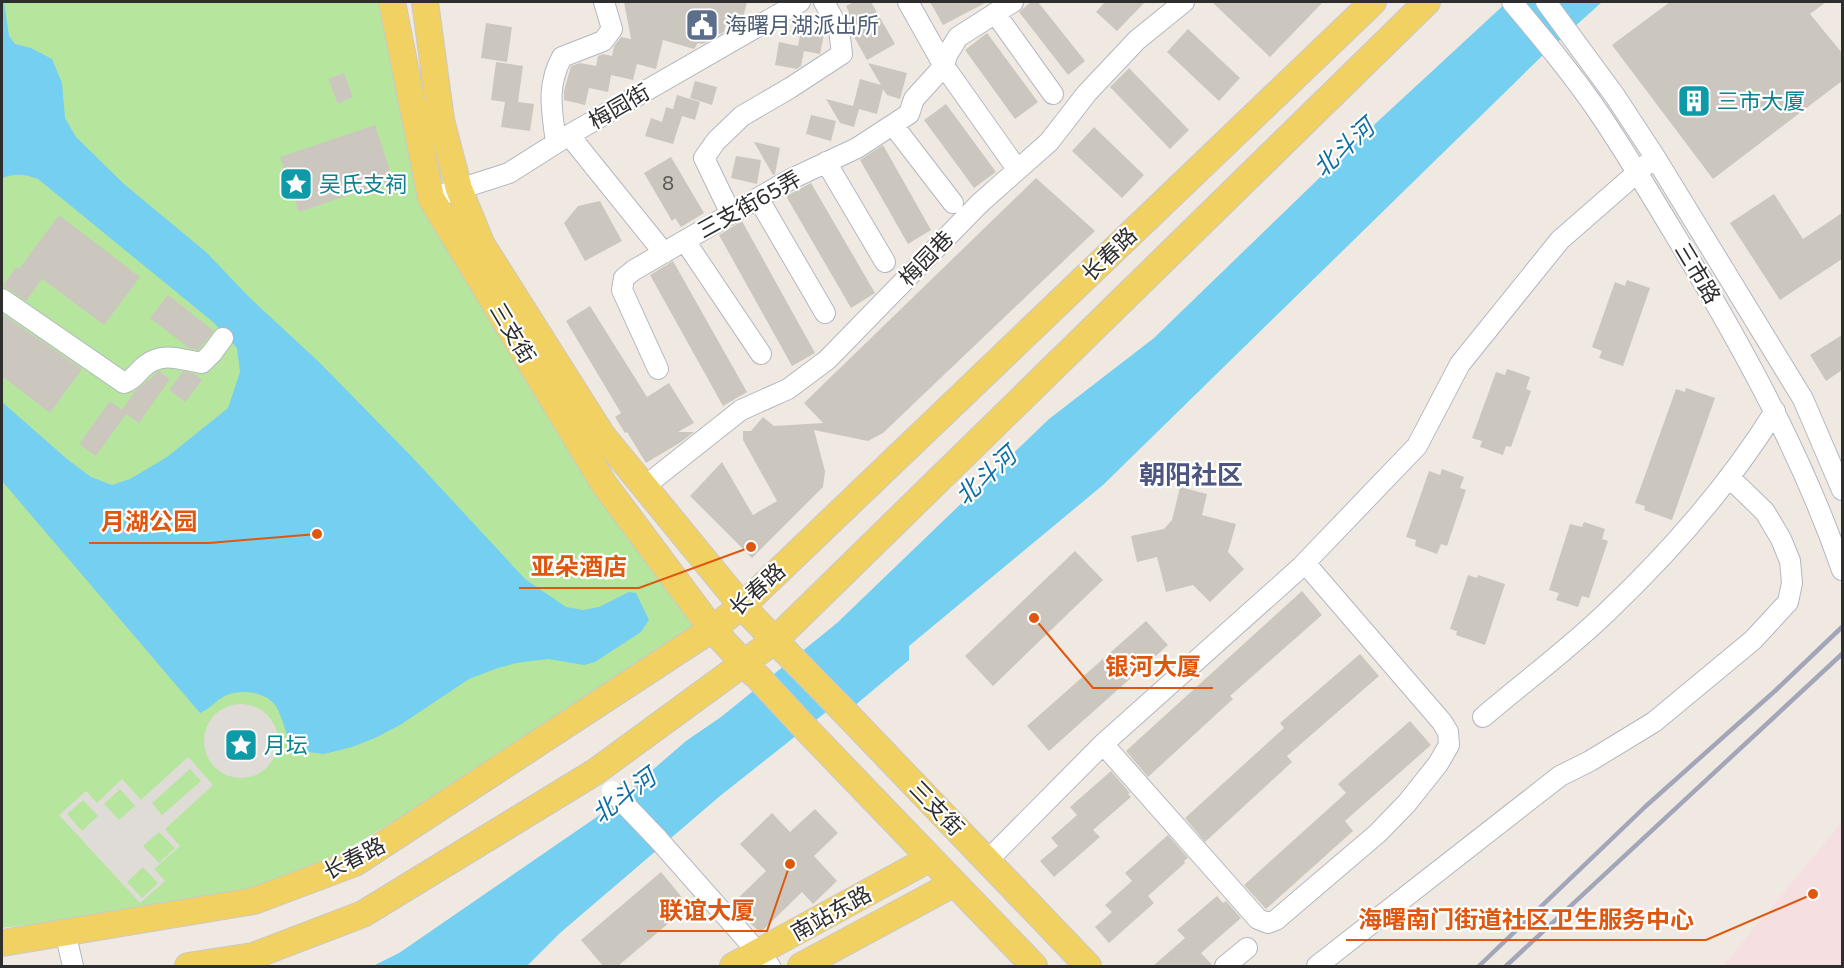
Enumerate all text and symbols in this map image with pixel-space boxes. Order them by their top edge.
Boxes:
public building icon: 海曙月湖派出所 [684,7,720,43]
place label: 海曙月湖派出所 [725,11,879,38]
street label: 梅园街 [583,77,654,134]
building icon: 三市大厦 [1676,83,1712,119]
place label: 三市大厦 [1717,87,1805,114]
water label: 北斗河 [1307,109,1382,182]
street label: 三支街65弄 [692,164,805,243]
place icon: 吴氏支祠 [278,166,314,202]
place label: 吴氏支祠 [319,170,407,197]
house number: 8 [662,170,674,194]
street label: 长春路 [1076,221,1142,286]
street label: 梅园巷 [893,225,958,291]
street label: 三市路 [1670,237,1727,308]
street label: 三支街 [485,297,542,368]
water label: 北斗河 [949,437,1024,510]
district label: 朝阳社区 [1139,458,1243,489]
callout: 月湖公园 [89,501,209,543]
text: 月湖公园 [101,506,197,535]
callout: 亚朵酒店 [519,546,639,588]
text: 亚朵酒店 [531,551,627,580]
street label: 长春路 [723,557,790,621]
callout: 银河大厦 [1093,646,1213,688]
text: 银河大厦 [1105,651,1201,680]
place icon: 月坛 [223,727,259,763]
place label: 月坛 [264,731,308,758]
water label: 北斗河 [586,759,664,828]
street label: 三支街 [905,775,970,841]
street label: 长春路 [318,831,389,885]
street label: 南站东路 [786,879,876,946]
callout: 联谊大厦 [647,889,767,931]
text: 联谊大厦 [659,895,755,924]
callout: 海曙南门街道社区卫生服务中心 [1346,898,1706,940]
text: 海曙南门街道社区卫生服务中心 [1358,904,1694,933]

